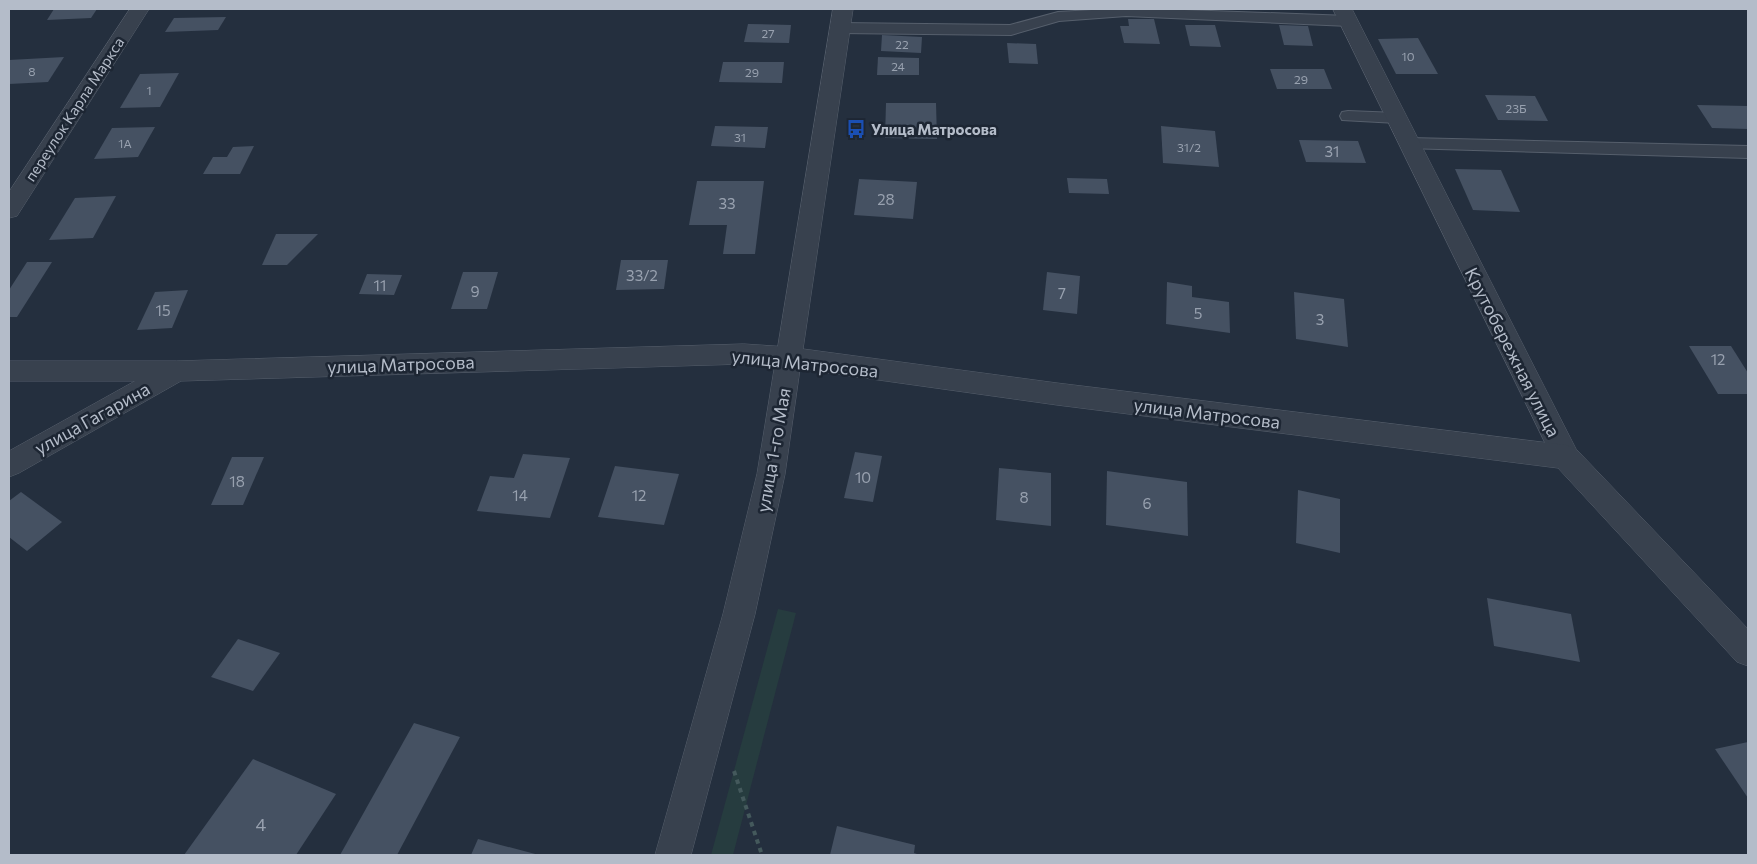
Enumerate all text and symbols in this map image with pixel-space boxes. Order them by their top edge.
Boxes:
house number: 27 [762,26,774,40]
street label: переулок Карла Маркса [21,34,127,184]
house number: 22 [895,37,909,51]
house number: 10 [1402,49,1415,63]
house number: 24 [891,59,905,73]
house number: 8 [28,64,36,78]
house number: 29 [745,65,759,79]
house number: 29 [1294,72,1308,86]
house number: 1 [146,83,152,97]
house number: 23Б [1505,101,1527,115]
bus stop icon: Улица Матросова [845,118,867,140]
place label: Улица Матросова [871,120,997,138]
house number: 31 [734,130,746,144]
house number: 1А [118,136,132,150]
house number: 31/2 [1177,140,1201,154]
house number: 31 [1325,142,1339,160]
house number: 28 [877,190,895,208]
house number: 33 [718,194,736,212]
street label: Крутобережная улица [1461,264,1565,440]
house number: 33/2 [626,266,658,284]
house number: 11 [374,276,386,294]
house number: 9 [470,282,480,300]
house number: 7 [1058,284,1066,302]
house number: 15 [155,301,171,319]
house number: 5 [1194,304,1202,322]
house number: 3 [1316,310,1324,328]
street label: улица Матросова [731,344,879,382]
street label: улица Матросова [327,350,475,378]
house number: 12 [1711,350,1725,368]
street label: улица Гагарина [31,377,153,459]
street label: улица 1-го Мая [751,386,795,514]
street label: улица Матросова [1133,393,1281,433]
house number: 10 [855,468,871,486]
house number: 18 [229,472,245,490]
house number: 14 [512,486,528,504]
house number: 12 [632,486,646,504]
house number: 8 [1019,488,1029,506]
house number: 6 [1142,494,1152,512]
house number: 4 [256,813,267,835]

